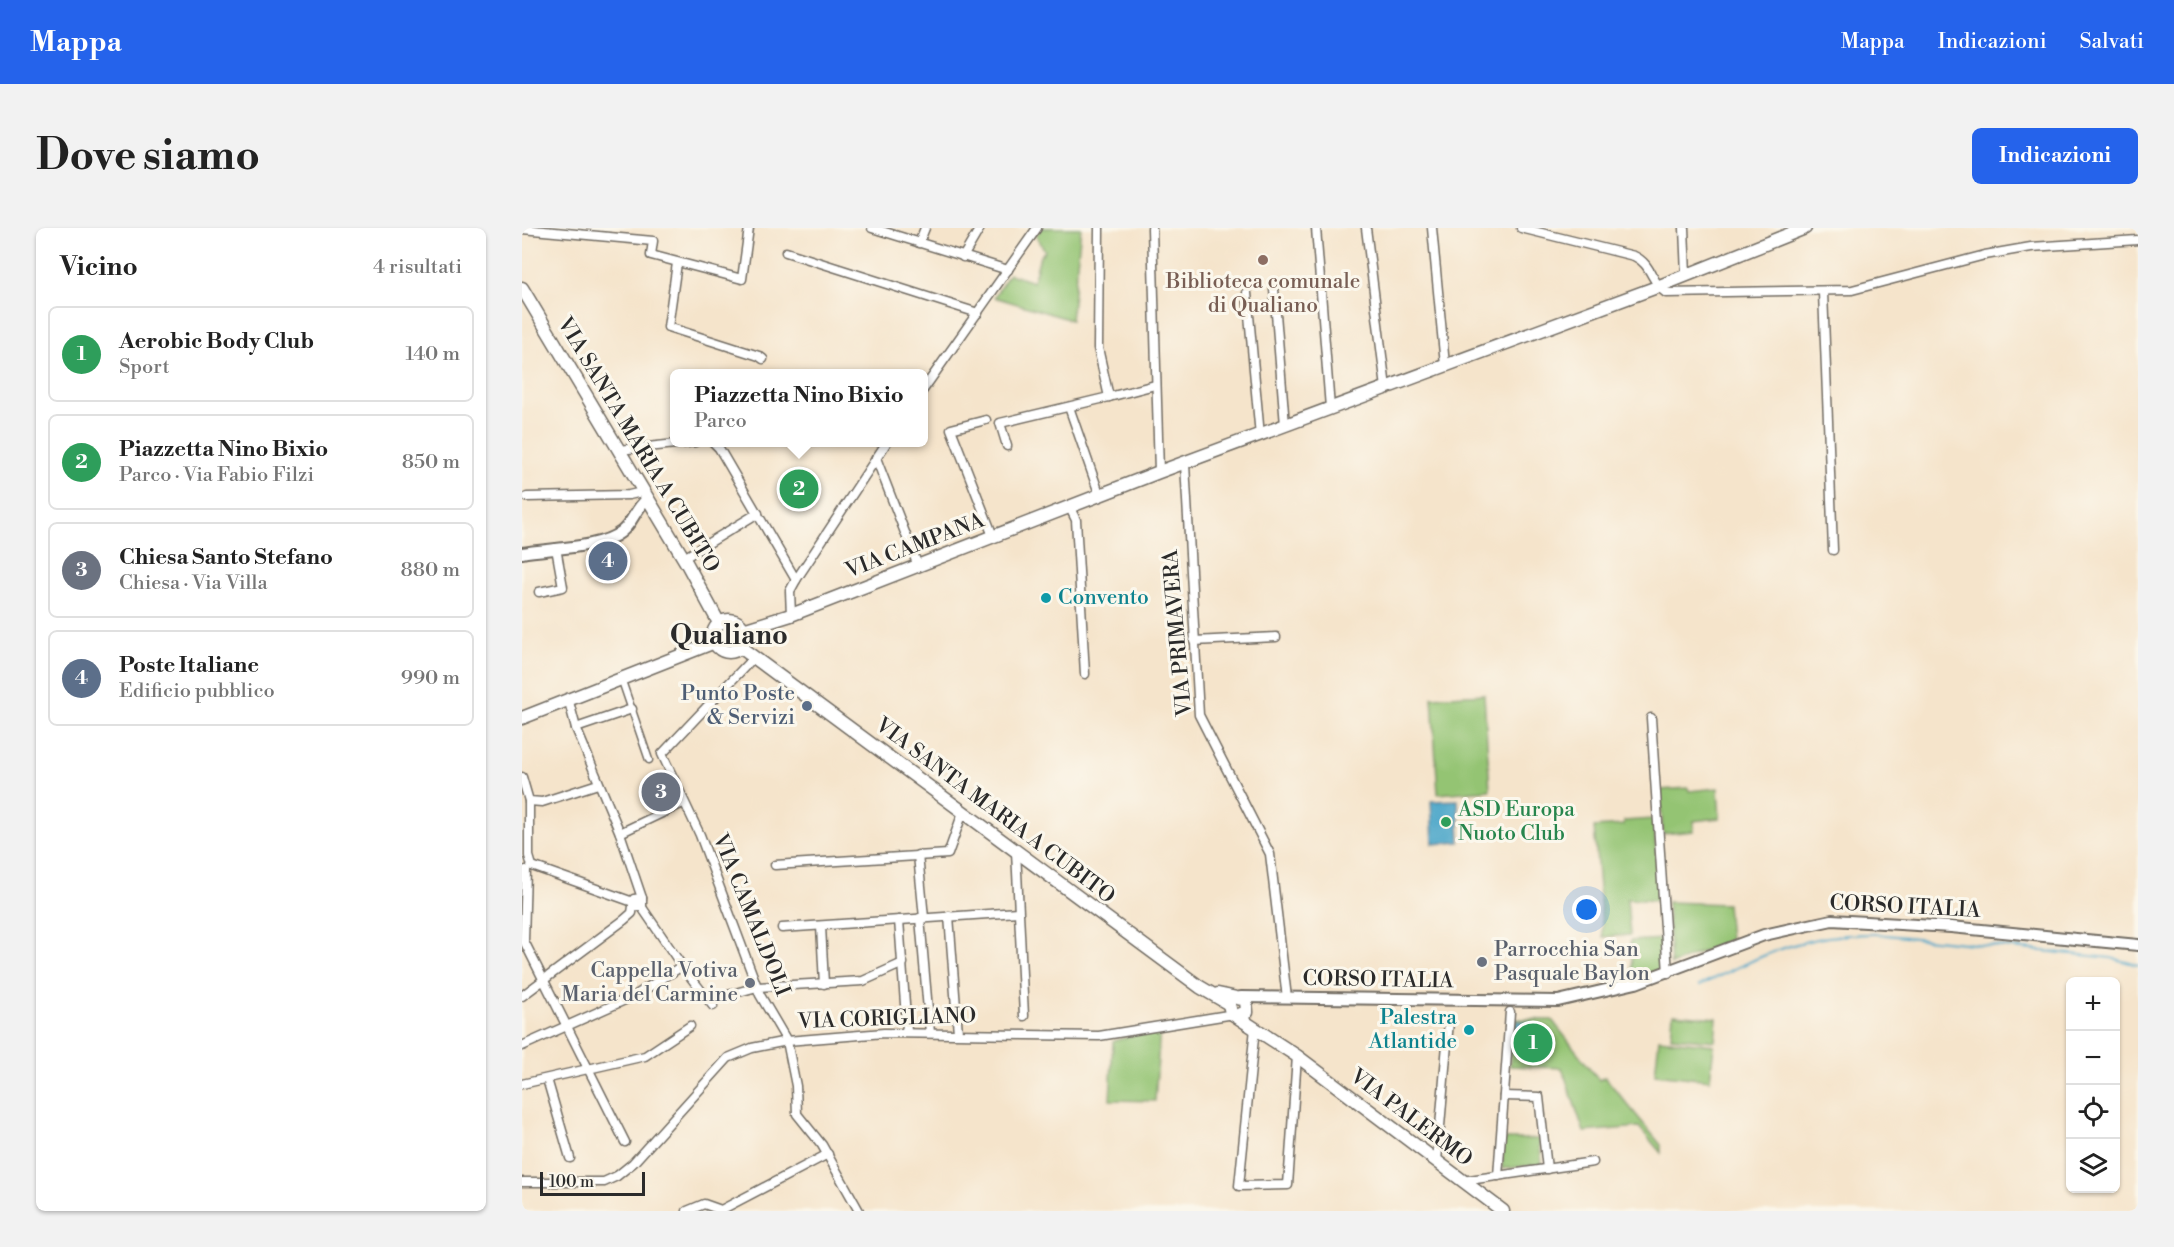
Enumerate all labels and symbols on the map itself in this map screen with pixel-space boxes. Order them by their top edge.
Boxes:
marker: Biblioteca comunale di Qualiano [1256,253,1270,267]
place label: Biblioteca comunale di Qualiano [1165,269,1360,319]
street label: VIA SANTA MARIA A CUBITO [551,312,725,577]
pin: 2 [780,466,818,512]
street label: VIA CAMPANA [841,507,989,585]
pin: 4 [588,538,628,584]
street label: VIA PRIMAVERA [1158,548,1198,718]
place label: Convento [1058,585,1149,611]
marker: Convento [1039,591,1053,605]
district label: Qualiano [670,619,788,653]
place label: Punto Poste & Servizi [681,681,795,731]
marker: Punto Poste & Servizi [800,699,814,713]
street label: VIA SANTA MARIA A CUBITO [869,712,1120,910]
pin: 3 [642,770,680,814]
place label: ASD Europa Nuoto Club [1457,797,1575,847]
marker: ASD Europa Nuoto Club [1439,815,1453,829]
street label: VIA CAMALDOLI [706,829,795,1000]
street label: CORSO ITALIA [1829,890,1982,924]
your location [1572,895,1601,924]
place label: Parrocchia San Pasquale Baylon [1494,937,1650,987]
marker: Parrocchia San Pasquale Baylon [1475,955,1489,969]
place label: Cappella Votiva Maria del Carmine [561,958,738,1008]
street label: CORSO ITALIA [1302,966,1454,994]
marker: Cappella Votiva Maria del Carmine [743,976,757,990]
street label: VIA CORIGLIANO [796,1003,977,1035]
place label: Palestra Atlantide [1368,1005,1457,1055]
pin: 1 [1514,1020,1552,1066]
marker: Palestra Atlantide [1462,1023,1476,1037]
street label: VIA PALERMO [1344,1063,1477,1172]
scale bar [540,1169,645,1196]

